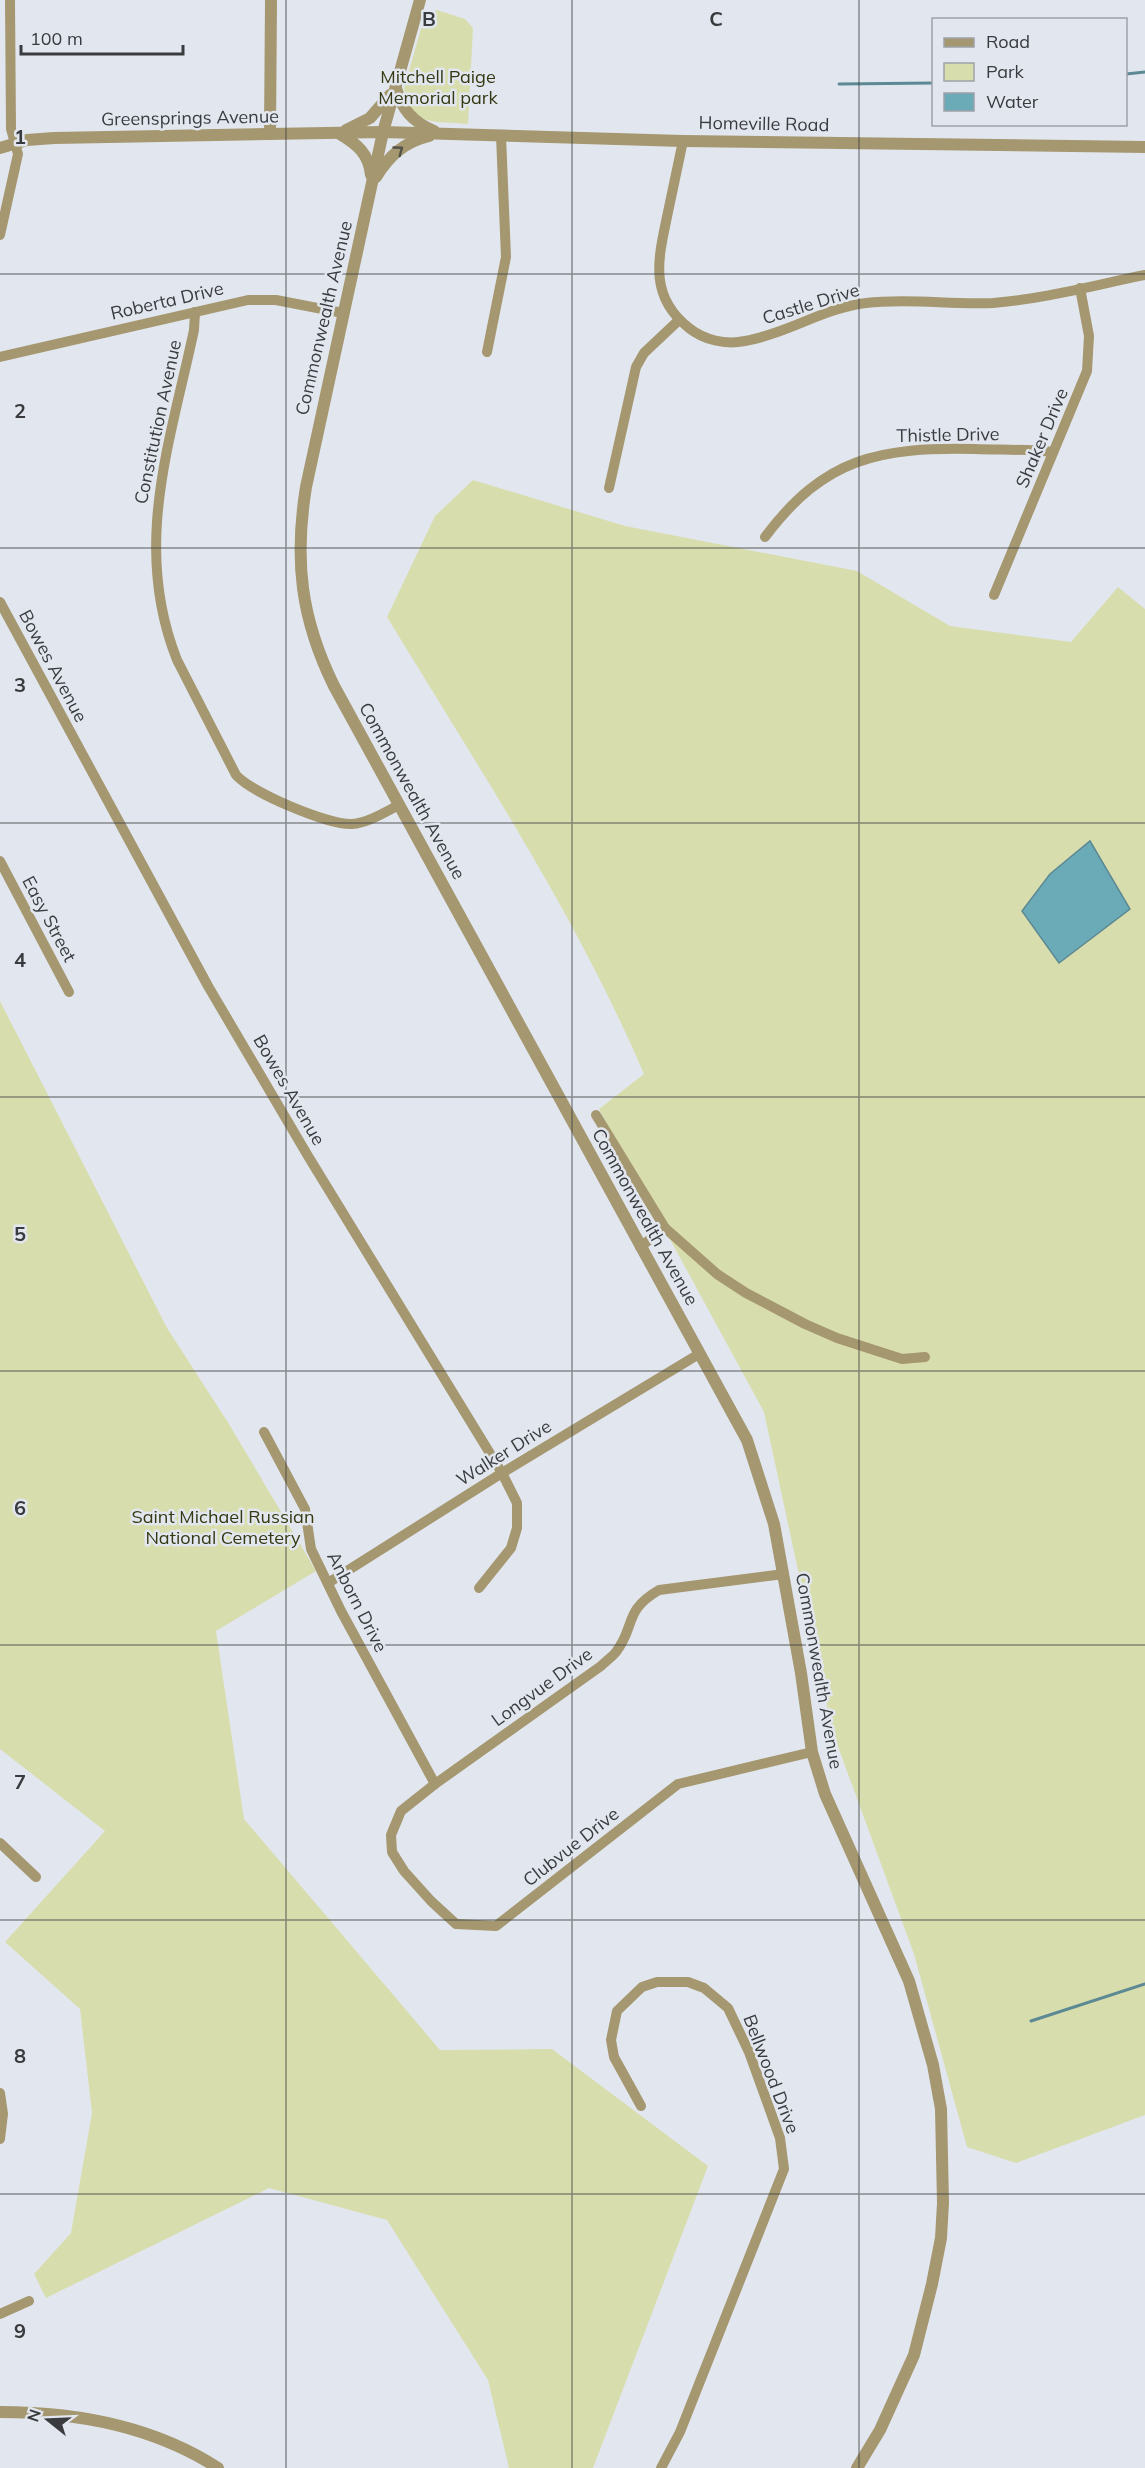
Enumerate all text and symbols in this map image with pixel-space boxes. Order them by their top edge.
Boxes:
text: B [422,6,436,31]
text: C [709,6,723,31]
scale bar [21,18,183,56]
legend [932,18,1127,126]
text: 100 m [30,27,83,50]
text: Road [986,30,1030,53]
text: Park [986,60,1025,83]
park label: Mitchell Paige Memorial park [378,65,498,109]
text: Water [986,90,1039,113]
street label: Greensprings Avenue [101,104,279,131]
street label: Homeville Road [699,111,829,136]
text: 1 [14,124,26,149]
one-way arrow [393,146,404,157]
street label: Commonwealth Avenue [290,218,357,417]
street label: Roberta Drive [108,276,226,325]
street label: Castle Drive [760,278,862,329]
street label: Constitution Avenue [129,338,186,506]
street label: Shaker Drive [1010,384,1073,491]
text: 2 [14,398,26,423]
street label: Thistle Drive [896,422,1000,447]
street label: Bowes Avenue [14,606,93,726]
text: 3 [14,672,26,697]
street label: Commonwealth Avenue [354,698,471,883]
street label: Easy Street [17,872,82,966]
text: 4 [14,947,26,972]
street label: Bowes Avenue [248,1030,330,1149]
street label: Commonwealth Avenue [587,1124,704,1309]
text: 5 [14,1221,26,1246]
street label: Walker Drive [452,1414,555,1491]
text: 6 [14,1495,26,1520]
park label: Saint Michael Russian National Cemetery [132,1505,314,1549]
street label: Anborn Drive [322,1547,393,1656]
street label: Commonwealth Avenue [791,1571,848,1771]
street label: Longvue Drive [487,1642,597,1731]
text: 7 [14,1769,26,1794]
street label: Clubvue Drive [518,1802,623,1891]
street label: Bellwood Drive [738,2011,805,2137]
text: 8 [14,2043,26,2068]
text: 9 [14,2318,26,2343]
north arrow [18,2390,78,2450]
text: N [22,2407,45,2424]

